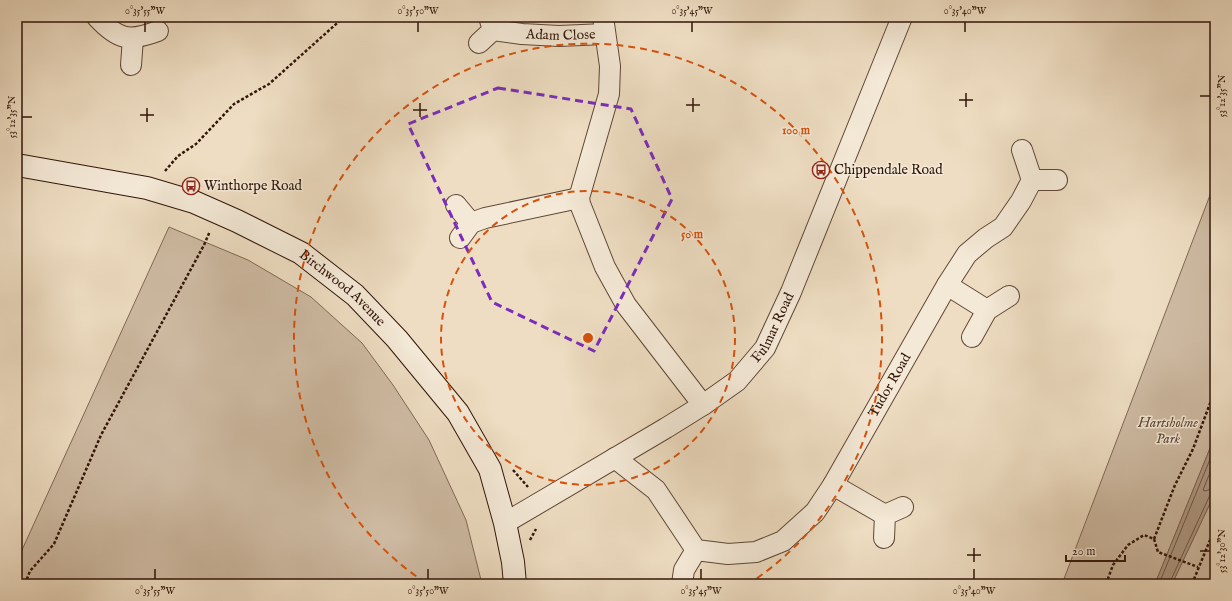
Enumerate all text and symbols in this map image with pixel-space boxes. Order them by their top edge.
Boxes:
text: 0°35'55"W [125,5,165,18]
text: 0°35'50"W [397,5,439,18]
text: 0°35'45"W [671,5,713,18]
text: 0°35'40"W [944,5,987,18]
street label: Adam Close [524,25,596,45]
text: 53°12'35"N [1216,74,1229,117]
text: 53°12'35"N [6,95,19,138]
text: 100 m [782,123,811,138]
bus stop icon: Chippendale Road [811,160,831,180]
place label: Chippendale Road [834,161,943,179]
bus stop icon: Winthorpe Road [181,176,201,196]
place label: Winthorpe Road [204,177,303,195]
text: 50 m [681,227,704,242]
street label: Birchwood Avenue [295,246,390,331]
street label: Fulmar Road [747,289,799,367]
centre of rings [581,331,595,345]
street label: Tudor Road [864,349,916,421]
park label: Hartsholme Park [1137,414,1198,448]
text: 53°12'30"N [1216,529,1229,573]
scale bar [1066,537,1125,563]
text: 20 m [1072,544,1095,559]
text: 0°35'55"W [135,585,175,598]
text: 0°35'50"W [407,585,449,598]
text: 0°35'45"W [680,585,722,598]
text: 0°35'40"W [953,585,996,598]

